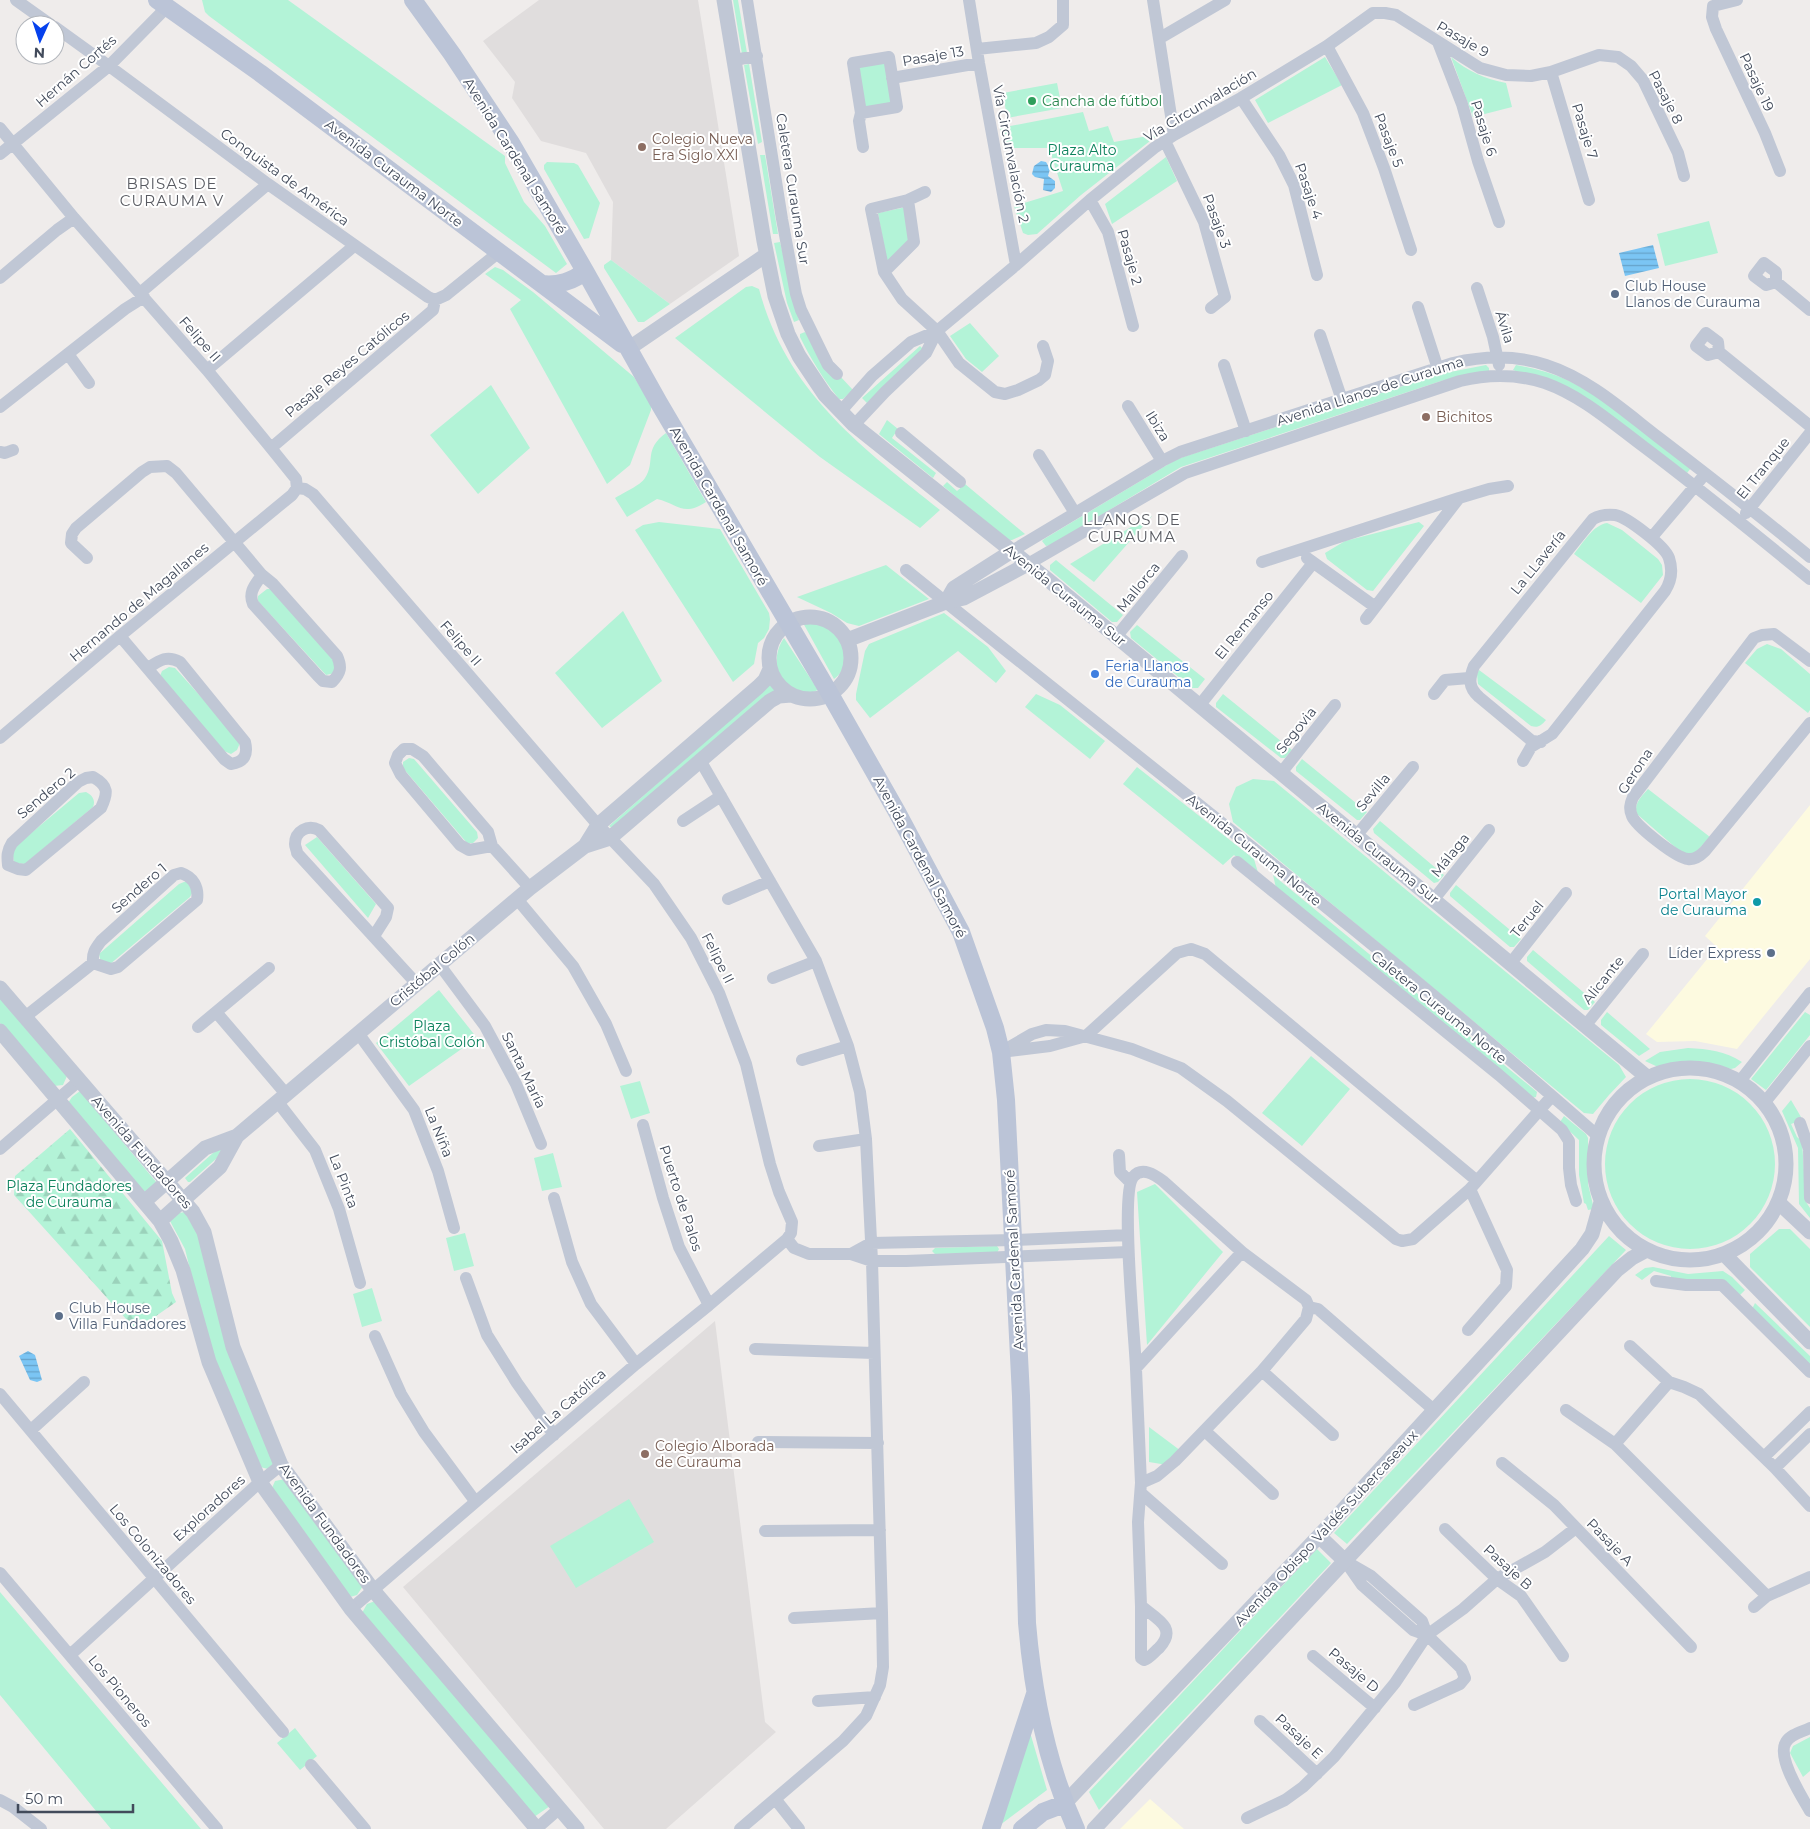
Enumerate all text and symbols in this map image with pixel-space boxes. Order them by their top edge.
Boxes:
north arrow [15,15,65,65]
street label: Pasaje 9 [1434,17,1492,61]
street label: Hernán Cortés [32,31,120,111]
street label: Pasaje 13 [901,42,965,70]
text: N [33,44,45,62]
street label: Pasaje 19 [1736,50,1778,114]
street label: Vía Circunvalación [1140,64,1260,146]
street label: Pasaje 8 [1645,67,1687,127]
street label: Avenida Cardenal Samoré [459,74,571,238]
street label: Vía Circunvalación 2 [989,84,1033,224]
place label: Cancha de fútbol [1042,92,1162,110]
marker: Cancha de fútbol [1026,95,1038,107]
street label: Pasaje 6 [1467,98,1501,159]
street label: Pasaje 7 [1568,101,1602,161]
street label: Pasaje 5 [1370,110,1408,170]
street label: Caletera Curauma Sur [772,112,814,267]
street label: Avenida Curauma Norte [321,115,467,231]
street label: Conquista de América [217,124,353,230]
place label: Colegio Nueva Era Siglo XXI [652,130,753,164]
marker: Colegio Nueva Era Siglo XXI [636,141,648,153]
park label: Plaza Alto Curauma [1047,141,1117,175]
street label: Pasaje 4 [1291,160,1327,222]
district label: BRISAS DE CURAUMA V [120,174,224,210]
street label: Pasaje 3 [1199,191,1235,251]
street label: Pasaje 2 [1113,227,1147,287]
place label: Club House Llanos de Curauma [1625,277,1761,311]
marker: Club House Llanos de Curauma [1609,288,1621,300]
street label: Pasaje Reyes Católicos [281,306,413,421]
street label: Ávila [1491,308,1519,346]
street label: Felipe II [175,312,225,366]
street label: Avenida Llanos de Curauma [1274,352,1466,430]
street label: Ibiza [1142,407,1174,445]
place label: Bichitos [1436,408,1492,426]
marker: Bichitos [1420,411,1432,423]
street label: Avenida Cardenal Samoré [666,423,772,589]
street label: El Tranque [1732,433,1794,503]
district label: LLANOS DE CURAUMA [1083,510,1181,546]
street label: La LLavería [1506,526,1570,598]
street label: Hernando de Magallanes [66,538,212,665]
street label: Avenida Curauma Sur [1000,540,1130,650]
street label: Mallorca [1112,558,1164,616]
street label: El Remanso [1211,587,1277,663]
street label: Felipe II [436,616,486,670]
place label: Feria Llanos de Curauma [1105,657,1192,691]
marker: Feria Llanos de Curauma [1089,668,1101,680]
street label: Segovia [1272,703,1320,757]
street label: Gerona [1614,745,1656,797]
street label: Sendero 2 [13,763,79,822]
street label: Sevilla [1352,769,1394,815]
street label: Avenida Cardenal Samoré [870,773,970,941]
street label: Avenida Curauma Norte [1183,790,1325,910]
street label: Avenida Curauma Sur [1313,798,1443,908]
street label: Málaga [1427,829,1473,881]
street label: Sendero 1 [108,859,170,917]
place label: Portal Mayor de Curauma [1658,885,1747,919]
marker: Portal Mayor de Curauma [1751,896,1763,908]
street label: Teruel [1506,897,1548,941]
street label: Cristóbal Colón [386,929,478,1011]
street label: Felipe II [698,930,738,986]
place label: Líder Express [1668,944,1761,962]
street label: Caletera Curauma Norte [1367,947,1511,1067]
marker: Líder Express [1765,947,1777,959]
street label: Alicante [1578,952,1628,1008]
park label: Plaza Cristóbal Colón [379,1017,485,1051]
street label: Santa María [498,1029,550,1111]
street label: Avenida Fundadores [88,1092,196,1213]
street label: La Niña [421,1104,457,1160]
street label: Puerto de Palos [655,1143,707,1254]
street label: La Pinta [325,1151,363,1211]
street label: Avenida Cardenal Samoré [1000,1169,1028,1351]
park label: Plaza Fundadores de Curauma [6,1177,132,1211]
place label: Club House Villa Fundadores [69,1299,186,1333]
marker: Club House Villa Fundadores [53,1310,65,1322]
street label: Isabel La Católica [507,1365,609,1457]
street label: Avenida Obispo Valdés Subercaseaux [1230,1426,1422,1630]
place label: Colegio Alborada de Curauma [655,1437,775,1471]
marker: Colegio Alborada de Curauma [639,1448,651,1460]
street label: Avenida Fundadores [275,1459,375,1587]
street label: Exploradores [169,1471,249,1545]
street label: Los Colonizadores [106,1500,200,1608]
street label: Pasaje A [1583,1514,1638,1570]
street label: Pasaje B [1480,1540,1536,1594]
street label: Pasaje D [1325,1644,1383,1696]
street label: Los Pioneros [85,1651,156,1731]
street label: Pasaje E [1271,1709,1327,1763]
scale bar [18,1782,132,1814]
text: 50 m [25,1789,63,1808]

